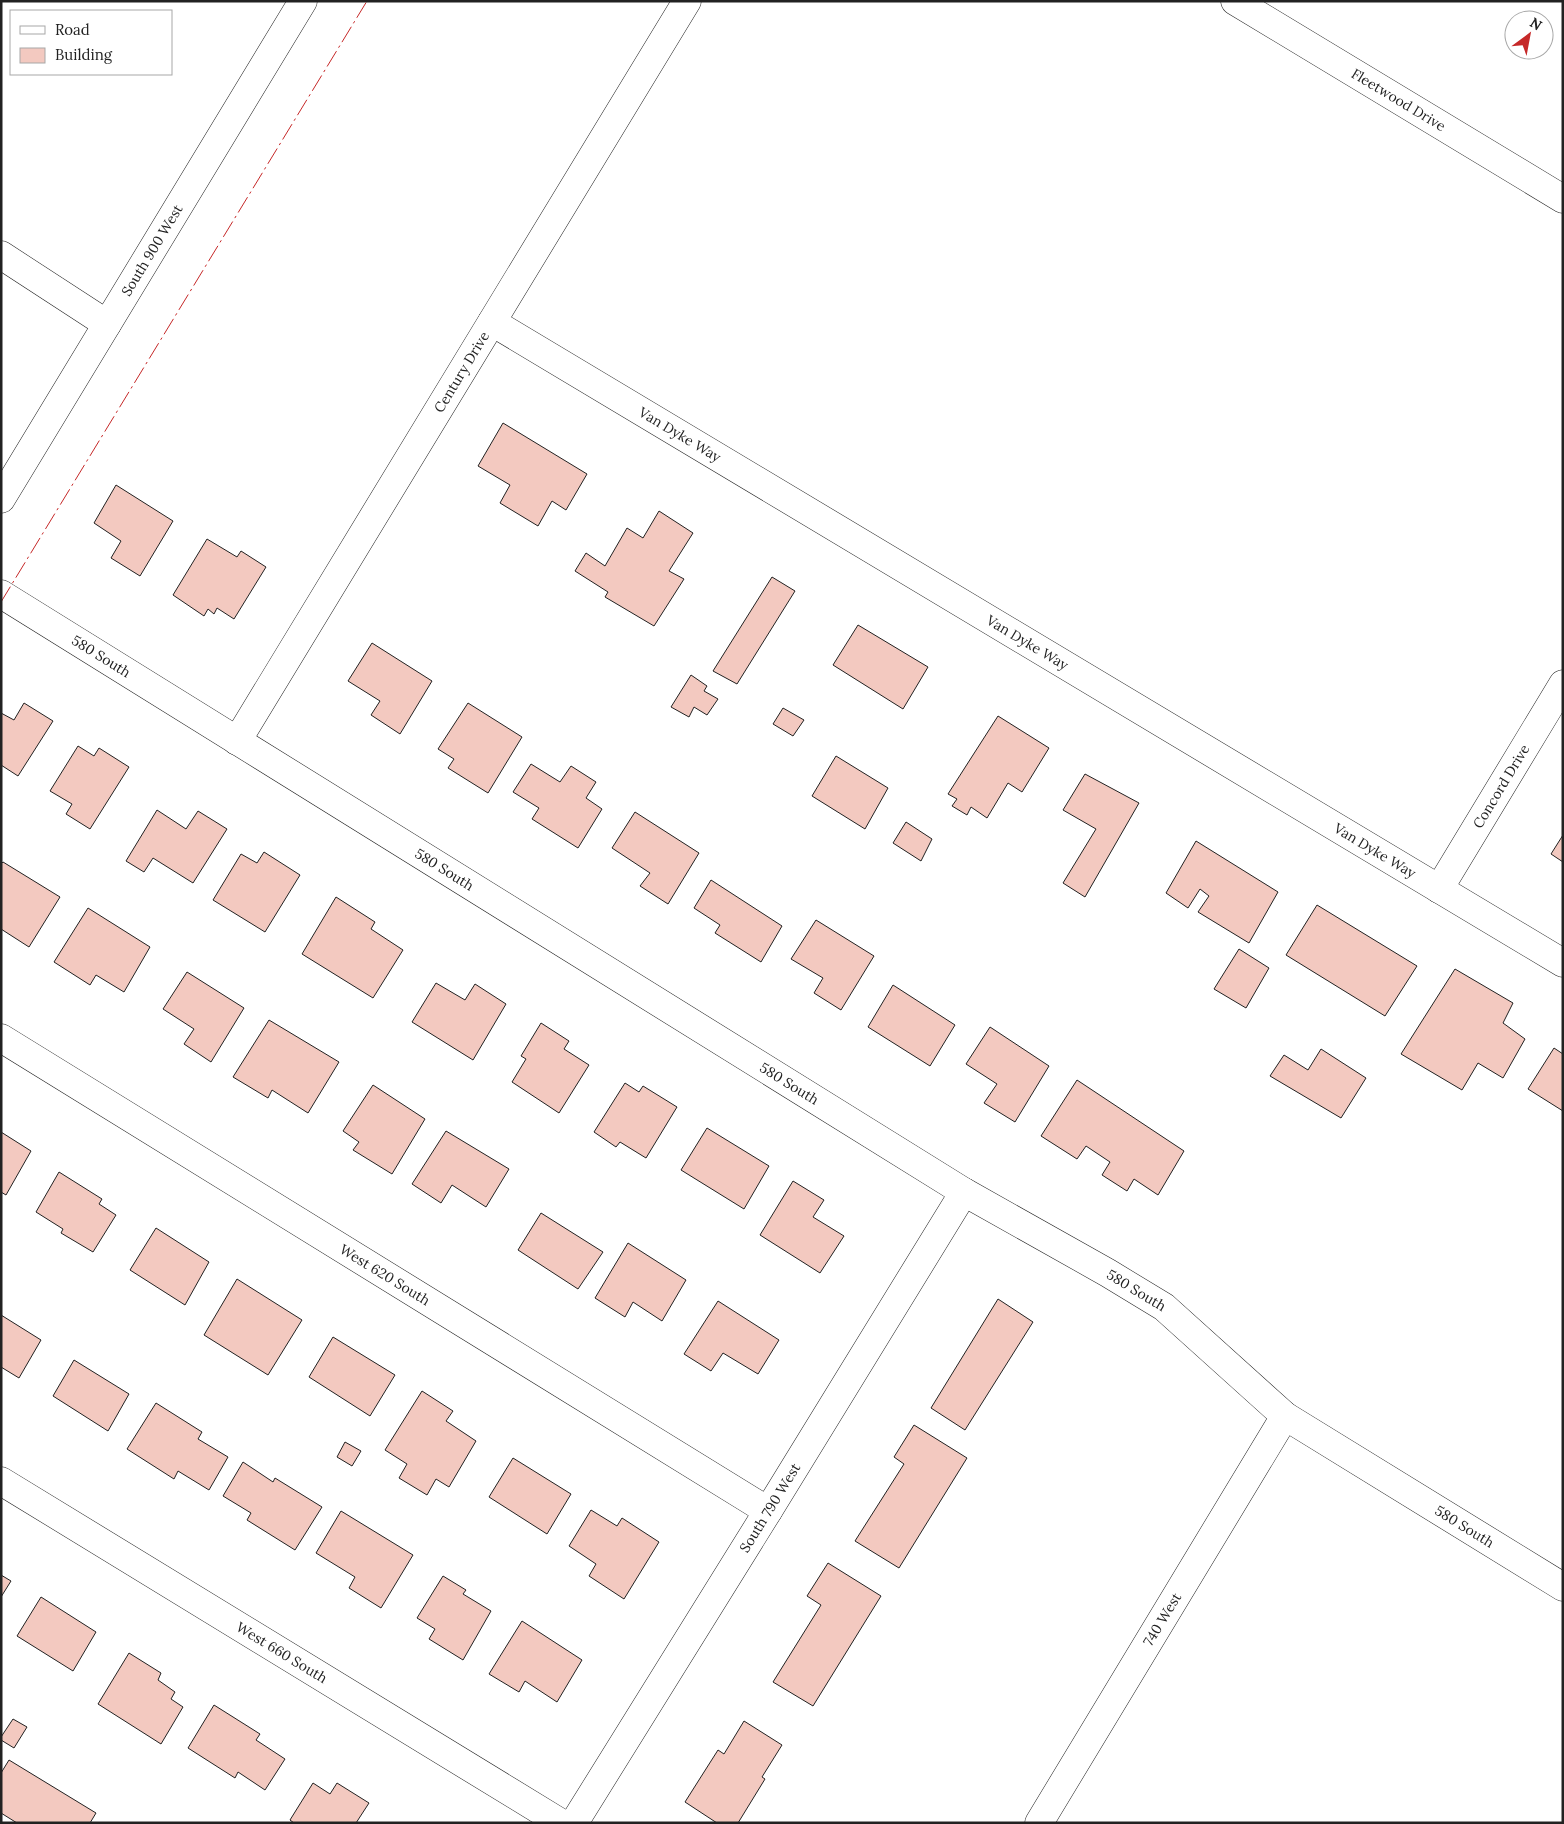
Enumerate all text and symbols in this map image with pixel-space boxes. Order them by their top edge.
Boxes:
legend [10,10,172,75]
north arrow [1504,10,1554,60]
text: N [1527,13,1545,35]
text: Road [55,20,90,39]
text: Building [55,45,113,64]
street label: Fleetwood Drive [1348,64,1449,135]
street label: South 900 West [117,201,187,299]
street label: Century Drive [430,328,493,416]
street label: Van Dyke Way [635,402,725,466]
street label: Van Dyke Way [982,610,1072,674]
street label: 580 South [68,631,134,681]
street label: Concord Drive [1469,741,1534,832]
street label: Van Dyke Way [1330,818,1420,882]
street label: 580 South [412,844,477,894]
street label: 580 South [756,1058,822,1109]
street label: West 620 South [336,1240,433,1309]
street label: 580 South [1103,1265,1169,1315]
street label: South 790 West [735,1459,805,1556]
street label: 580 South [1432,1501,1498,1551]
street label: 740 West [1139,1589,1185,1649]
street label: West 660 South [233,1618,331,1687]

